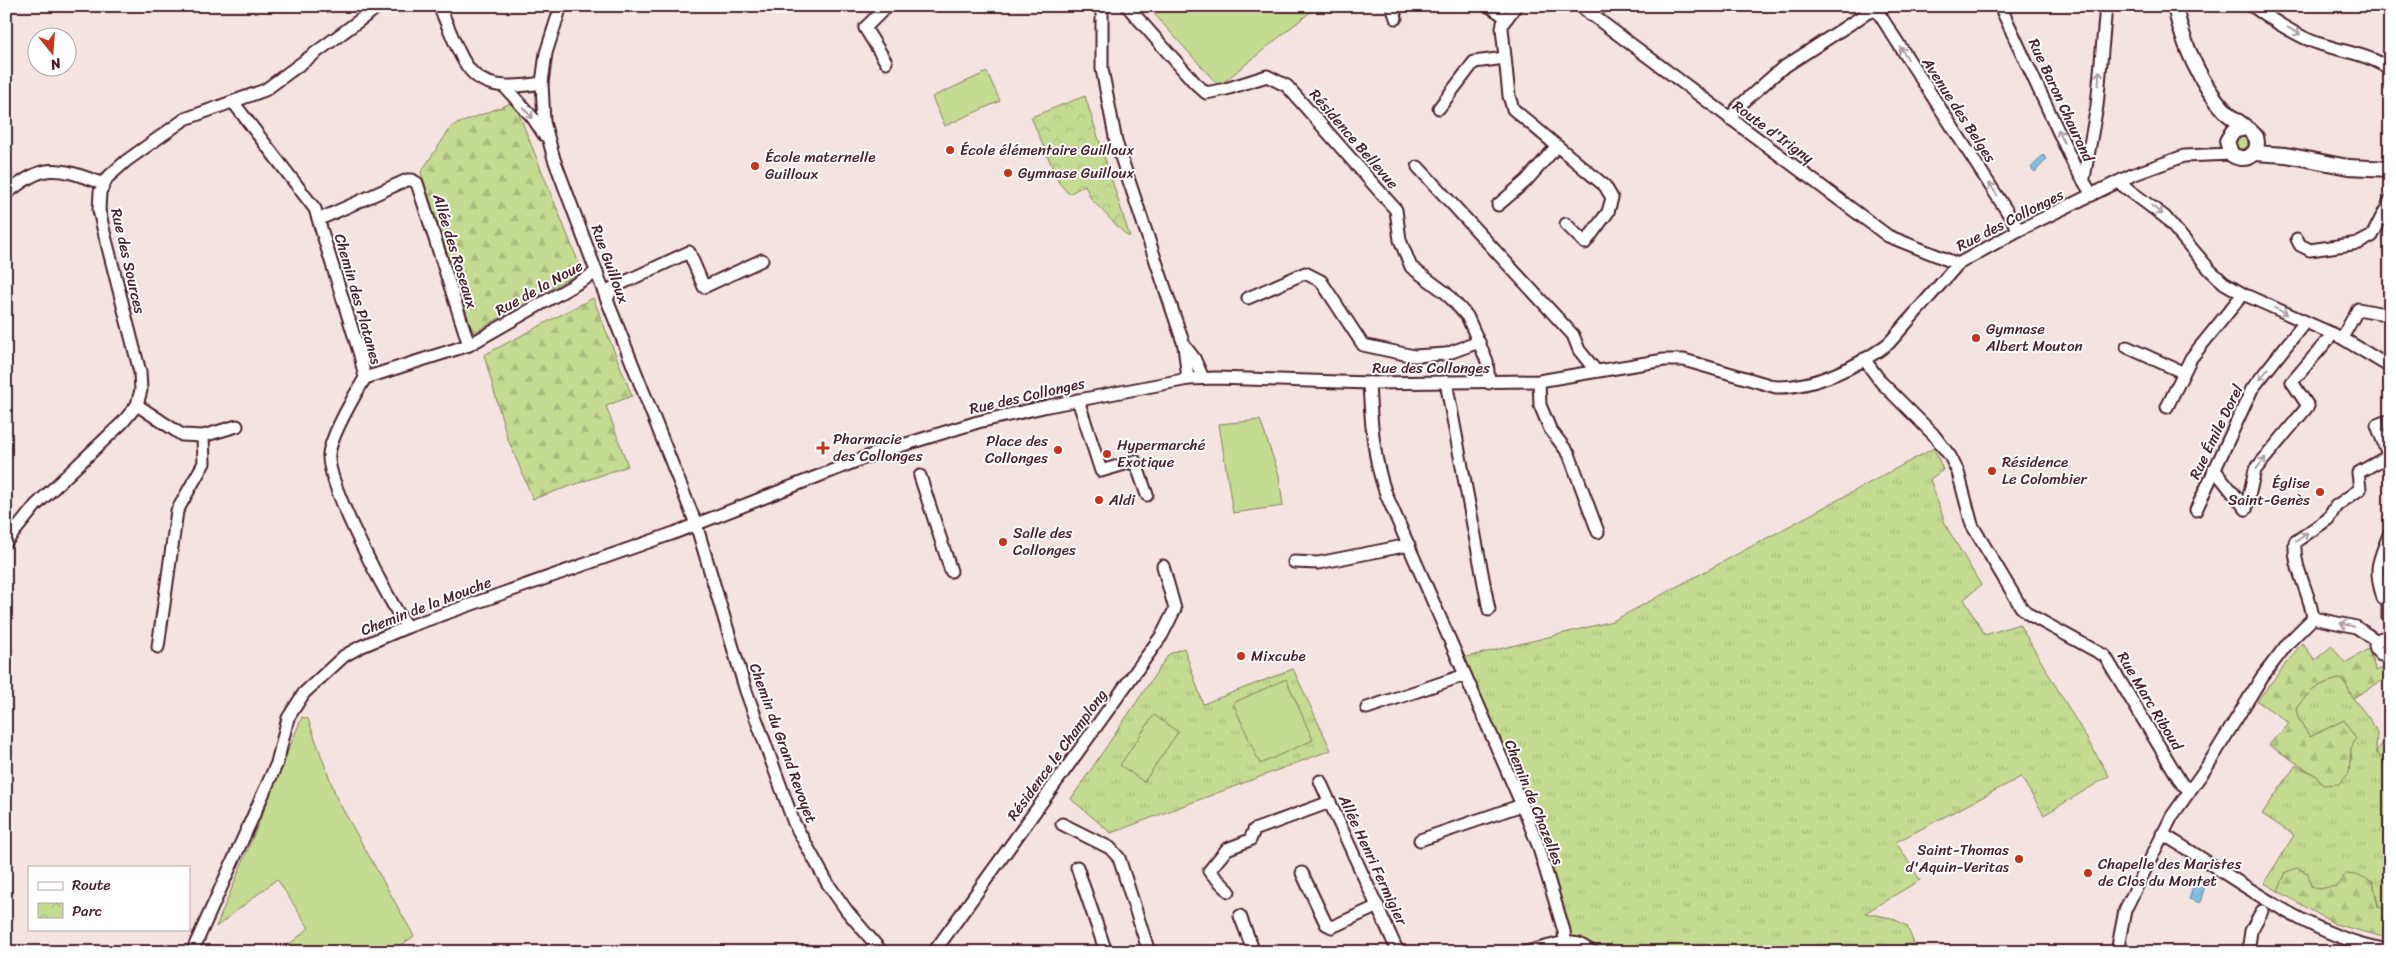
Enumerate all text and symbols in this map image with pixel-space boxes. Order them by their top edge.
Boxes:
one-way arrow [2287,26,2302,36]
north arrow [28,28,78,78]
street label: Rue Baron Chaurand [2021,34,2102,167]
one-way arrow [1899,46,1909,60]
text: N [47,50,65,77]
street label: Avenue des Belges [1915,51,2003,168]
one-way arrow [2095,71,2104,87]
street label: Résidence Bellevue [1303,83,1405,195]
street label: Route d'Irigny [1727,93,1820,171]
one-way arrow [522,106,534,119]
one-way arrow [2055,129,2065,144]
place label: École élémentaire Guilloux [960,137,1134,163]
place label: École maternelle Guilloux [765,144,875,187]
marker: École élémentaire Guilloux [944,144,956,156]
marker: École maternelle Guilloux [749,160,761,172]
place label: Gymnase Guilloux [1018,160,1135,186]
marker: Gymnase Guilloux [1002,167,1014,179]
street label: Rue des Collonges [1952,182,2068,258]
one-way arrow [1988,182,1998,196]
street label: Allée des Roseaux [425,190,485,312]
one-way arrow [2150,205,2163,216]
street label: Rue des Sources [103,206,153,316]
street label: Rue Guilloux [584,221,636,307]
street label: Chemin des Platanes [327,231,389,368]
street label: Rue de la Noue [490,253,588,323]
one-way arrow [2273,307,2288,316]
place label: Gymnase Albert Mouton [1985,316,2083,359]
marker: Gymnase Albert Mouton [1970,332,1982,344]
street label: Rue des Collonges [1372,355,1490,381]
one-way arrow [2259,367,2270,380]
street label: Rue des Collonges [967,370,1087,422]
street label: Rue Émile Dorel [2182,379,2251,484]
place label: Pharmacie des Collonges [833,426,923,469]
place label: Place des Collonges [985,428,1048,471]
place label: Hypermarché Exotique [1117,432,1206,475]
marker: Pharmacie des Collonges [817,442,829,454]
marker: Place des Collonges [1052,444,1064,456]
marker: Hypermarché Exotique [1101,448,1113,460]
place label: Résidence Le Colombier [2002,449,2088,492]
one-way arrow [2255,457,2266,470]
marker: Résidence Le Colombier [1986,465,1998,477]
place label: Église Saint-Genès [2228,470,2310,513]
marker: Église Saint-Genès [2314,486,2326,498]
place label: Aldi [1108,487,1136,513]
marker: Aldi [1093,494,1105,506]
place label: Salle des Collonges [1013,520,1076,563]
one-way arrow [2295,532,2309,542]
marker: Salle des Collonges [997,536,1009,548]
street label: Chemin de la Mouche [357,569,495,643]
one-way arrow [2340,620,2356,629]
place label: Mixcube [1251,643,1306,669]
street label: Rue Marc Riboud [2110,647,2190,756]
marker: Mixcube [1235,650,1247,662]
street label: Chemin du Grand Revoyet [742,659,824,827]
street label: Résidence le Champlong [1000,683,1114,826]
street label: Chemin de Chazelles [1497,735,1571,869]
street label: Allée Henri Fermigier [1331,789,1415,930]
place label: Saint-Thomas d'Aquin-Veritas [1906,837,2010,880]
place label: Chapelle des Maristes de Clos du Montet [2098,851,2241,894]
marker: Saint-Thomas d'Aquin-Veritas [2013,853,2025,865]
legend [28,866,190,930]
marker: Chapelle des Maristes de Clos du Montet [2082,867,2094,879]
text: Route [72,872,111,898]
text: Parc [72,898,102,924]

